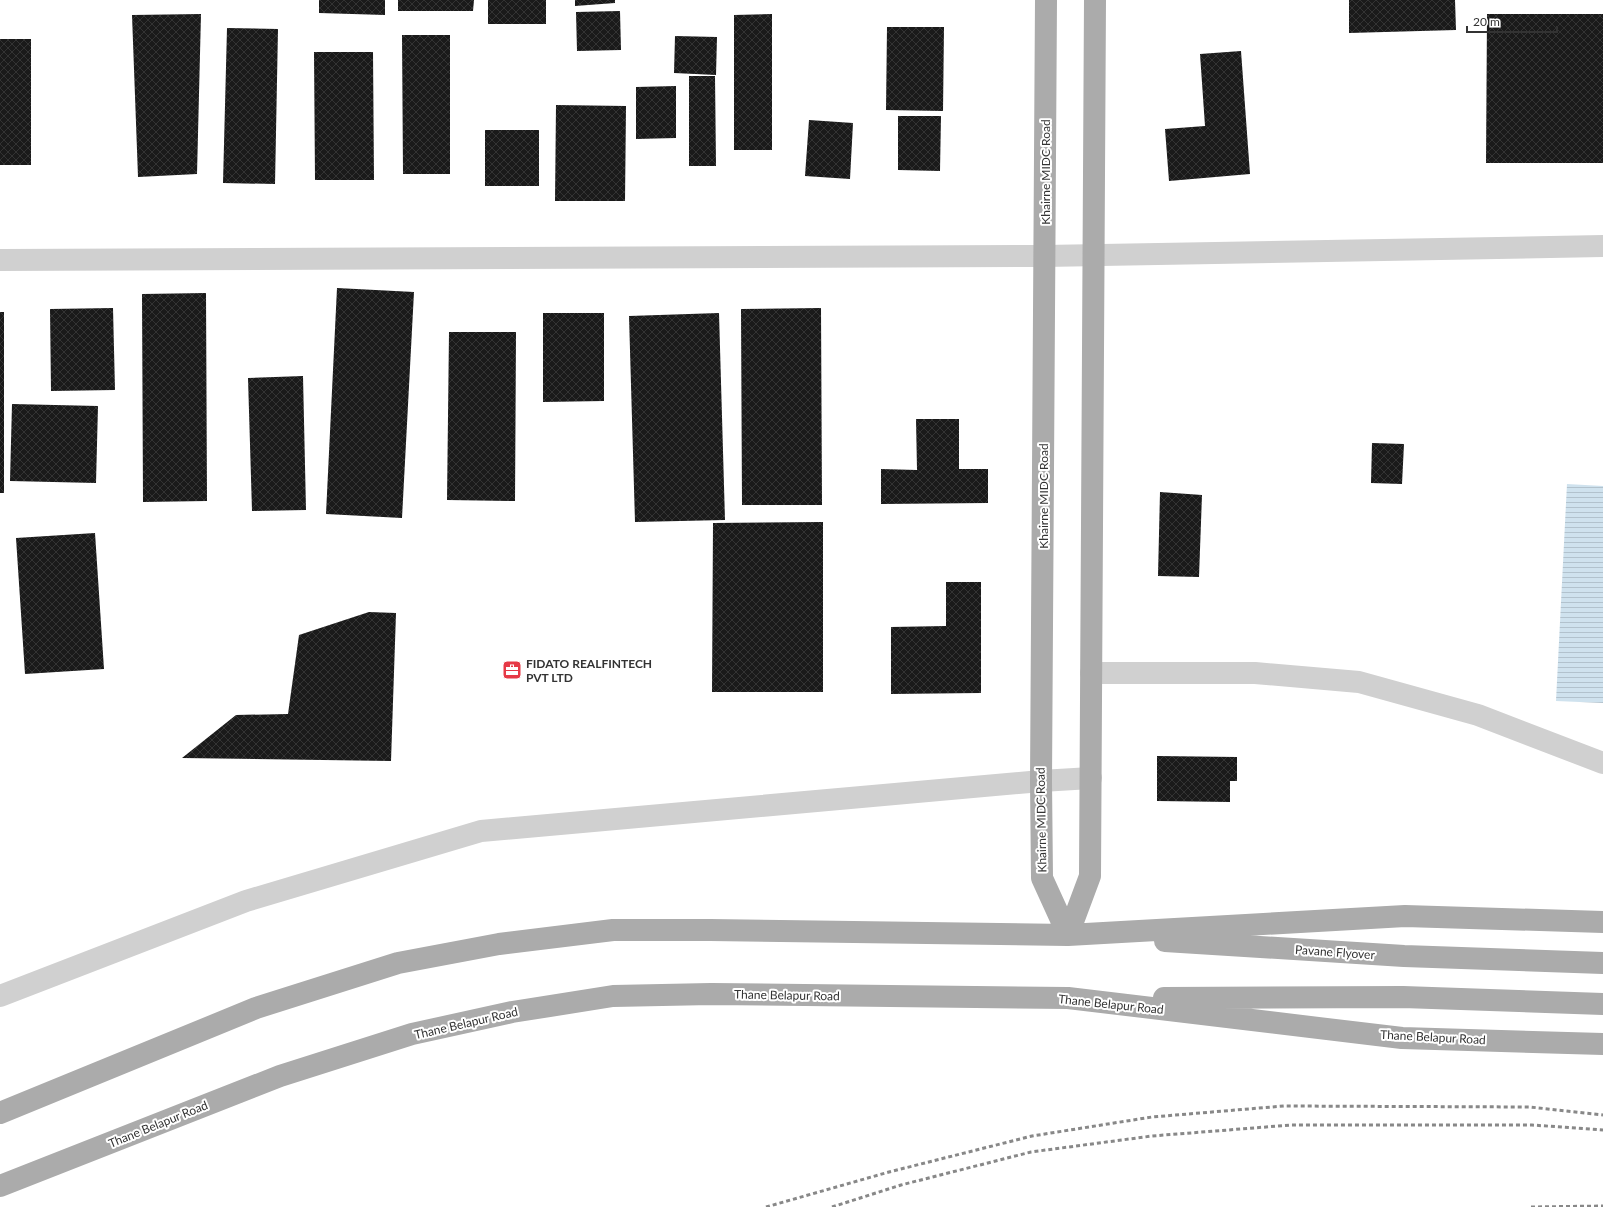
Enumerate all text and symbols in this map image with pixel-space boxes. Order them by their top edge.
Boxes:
scale bar [1467,8,1557,34]
text: 20 m [1473,14,1500,29]
street label: Khairne MIDC Road [1038,119,1053,225]
street label: Khairne MIDC Road [1036,443,1051,549]
place label: FIDATO REALFINTECH PVT LTD [526,656,652,685]
office icon: FIDATO REALFINTECH PVT LTD [501,659,523,681]
street label: Khairne MIDC Road [1033,767,1049,873]
street label: Pavane Flyover [1295,942,1376,962]
street label: Thane Belapur Road [734,987,840,1003]
street label: Thane Belapur Road [1058,991,1164,1017]
street label: Thane Belapur Road [413,1004,519,1042]
street label: Thane Belapur Road [1380,1027,1486,1047]
street label: Thane Belapur Road [106,1097,210,1151]

